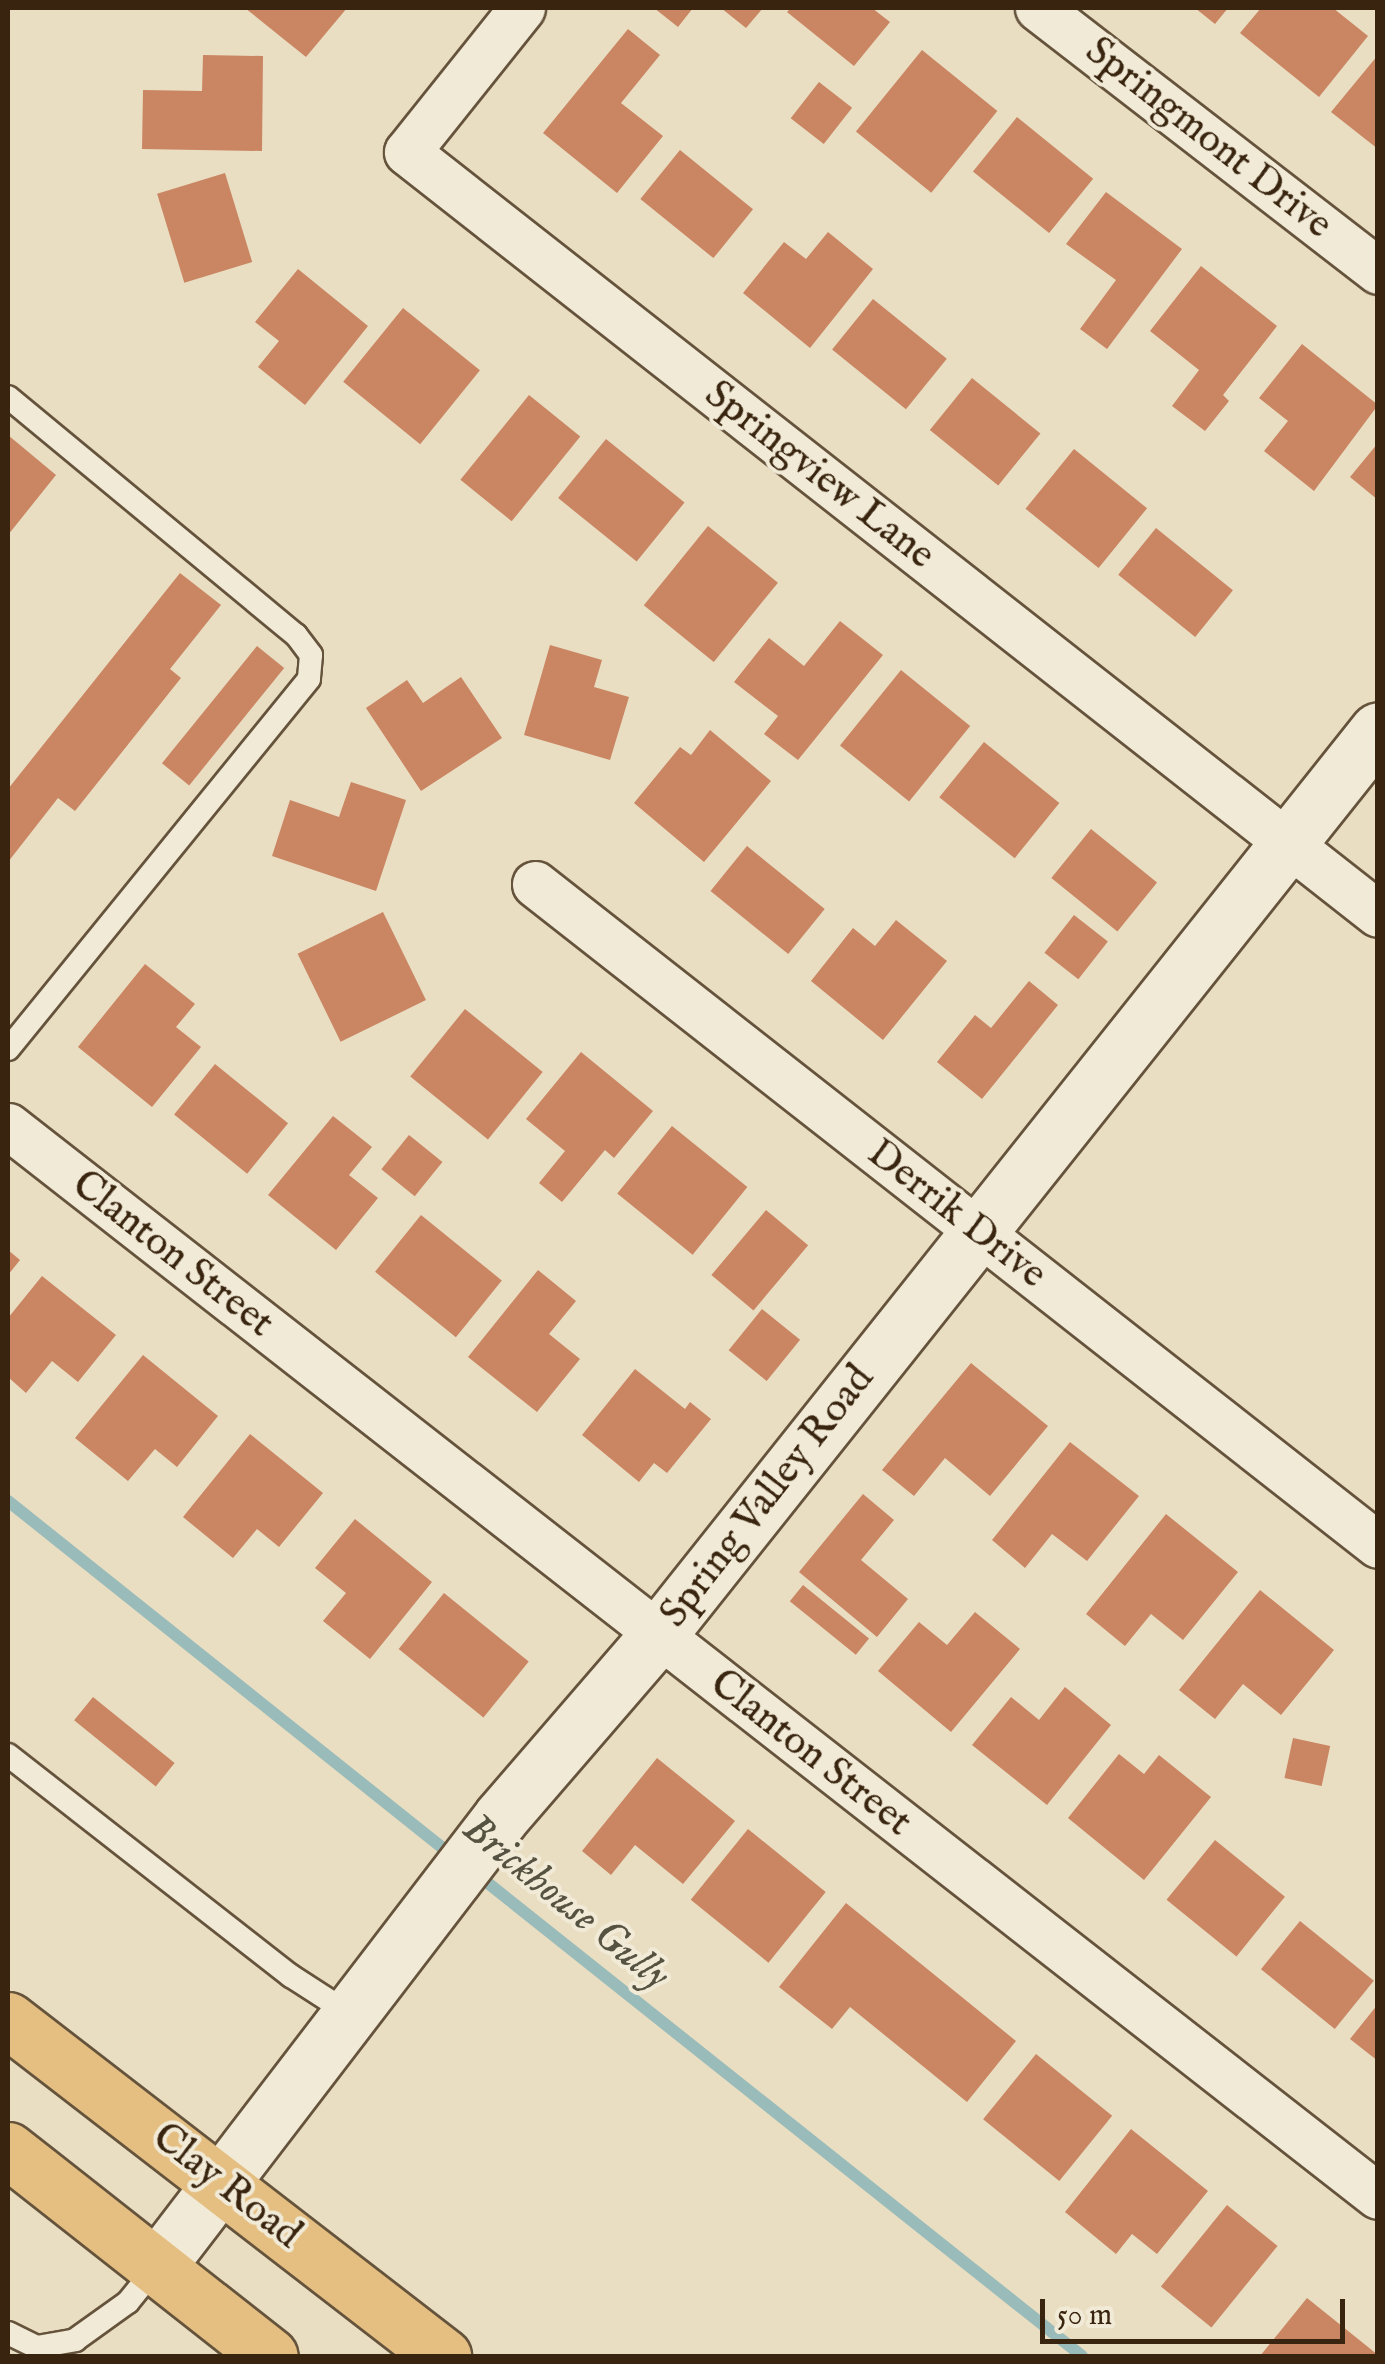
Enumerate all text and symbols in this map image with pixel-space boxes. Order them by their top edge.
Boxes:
street label: Springmont Drive [1075,28,1341,250]
street label: Springview Lane [695,371,943,581]
street label: Derrik Drive [857,1130,1055,1300]
street label: Clanton Street [62,1161,282,1349]
street label: Spring Valley Road [651,1357,885,1637]
street label: Clanton Street [700,1660,920,1848]
water label: Brickhouse Gully [451,1804,679,2002]
street label: Clay Road [142,2114,310,2260]
scale bar [1045,2279,1350,2341]
text: 50 m [1057,2297,1112,2335]

